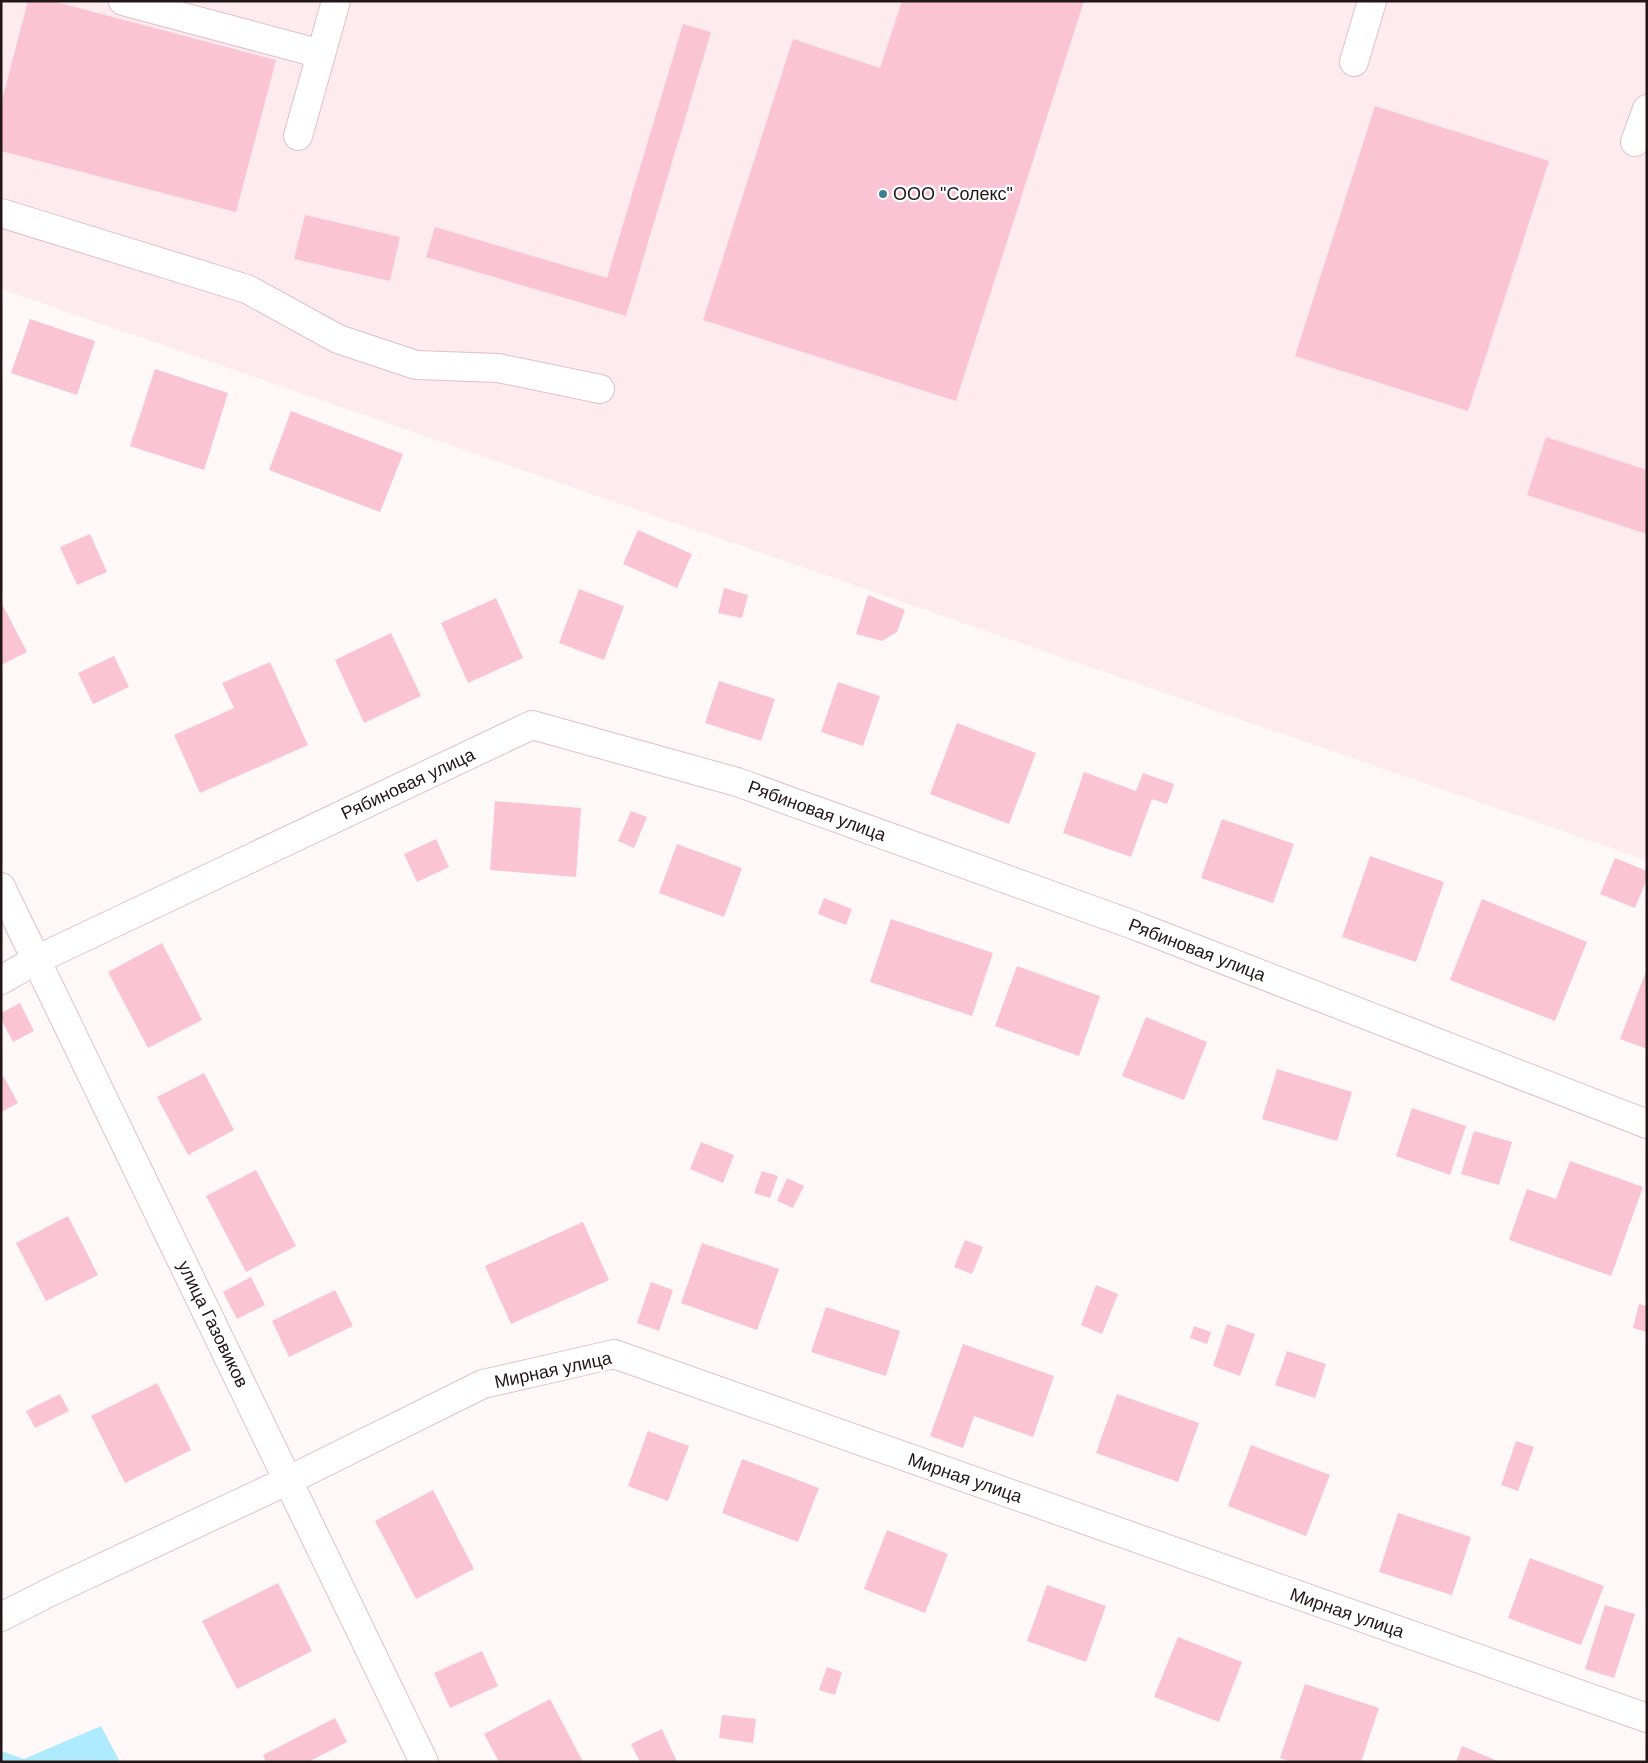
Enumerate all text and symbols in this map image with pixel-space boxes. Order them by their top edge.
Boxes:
place label: ООО "Солекс" [893,184,1013,204]
marker: ООО "Солекс" [877,188,889,200]
street label: Рябиновая улица [338,744,479,824]
street label: Рябиновая улица [745,777,890,846]
street label: Рябиновая улица [1126,915,1269,986]
street label: улица Газовиков [174,1257,252,1391]
street label: Мирная улица [493,1348,614,1392]
street label: Мирная улица [905,1449,1026,1507]
street label: Мирная улица [1287,1584,1408,1642]

